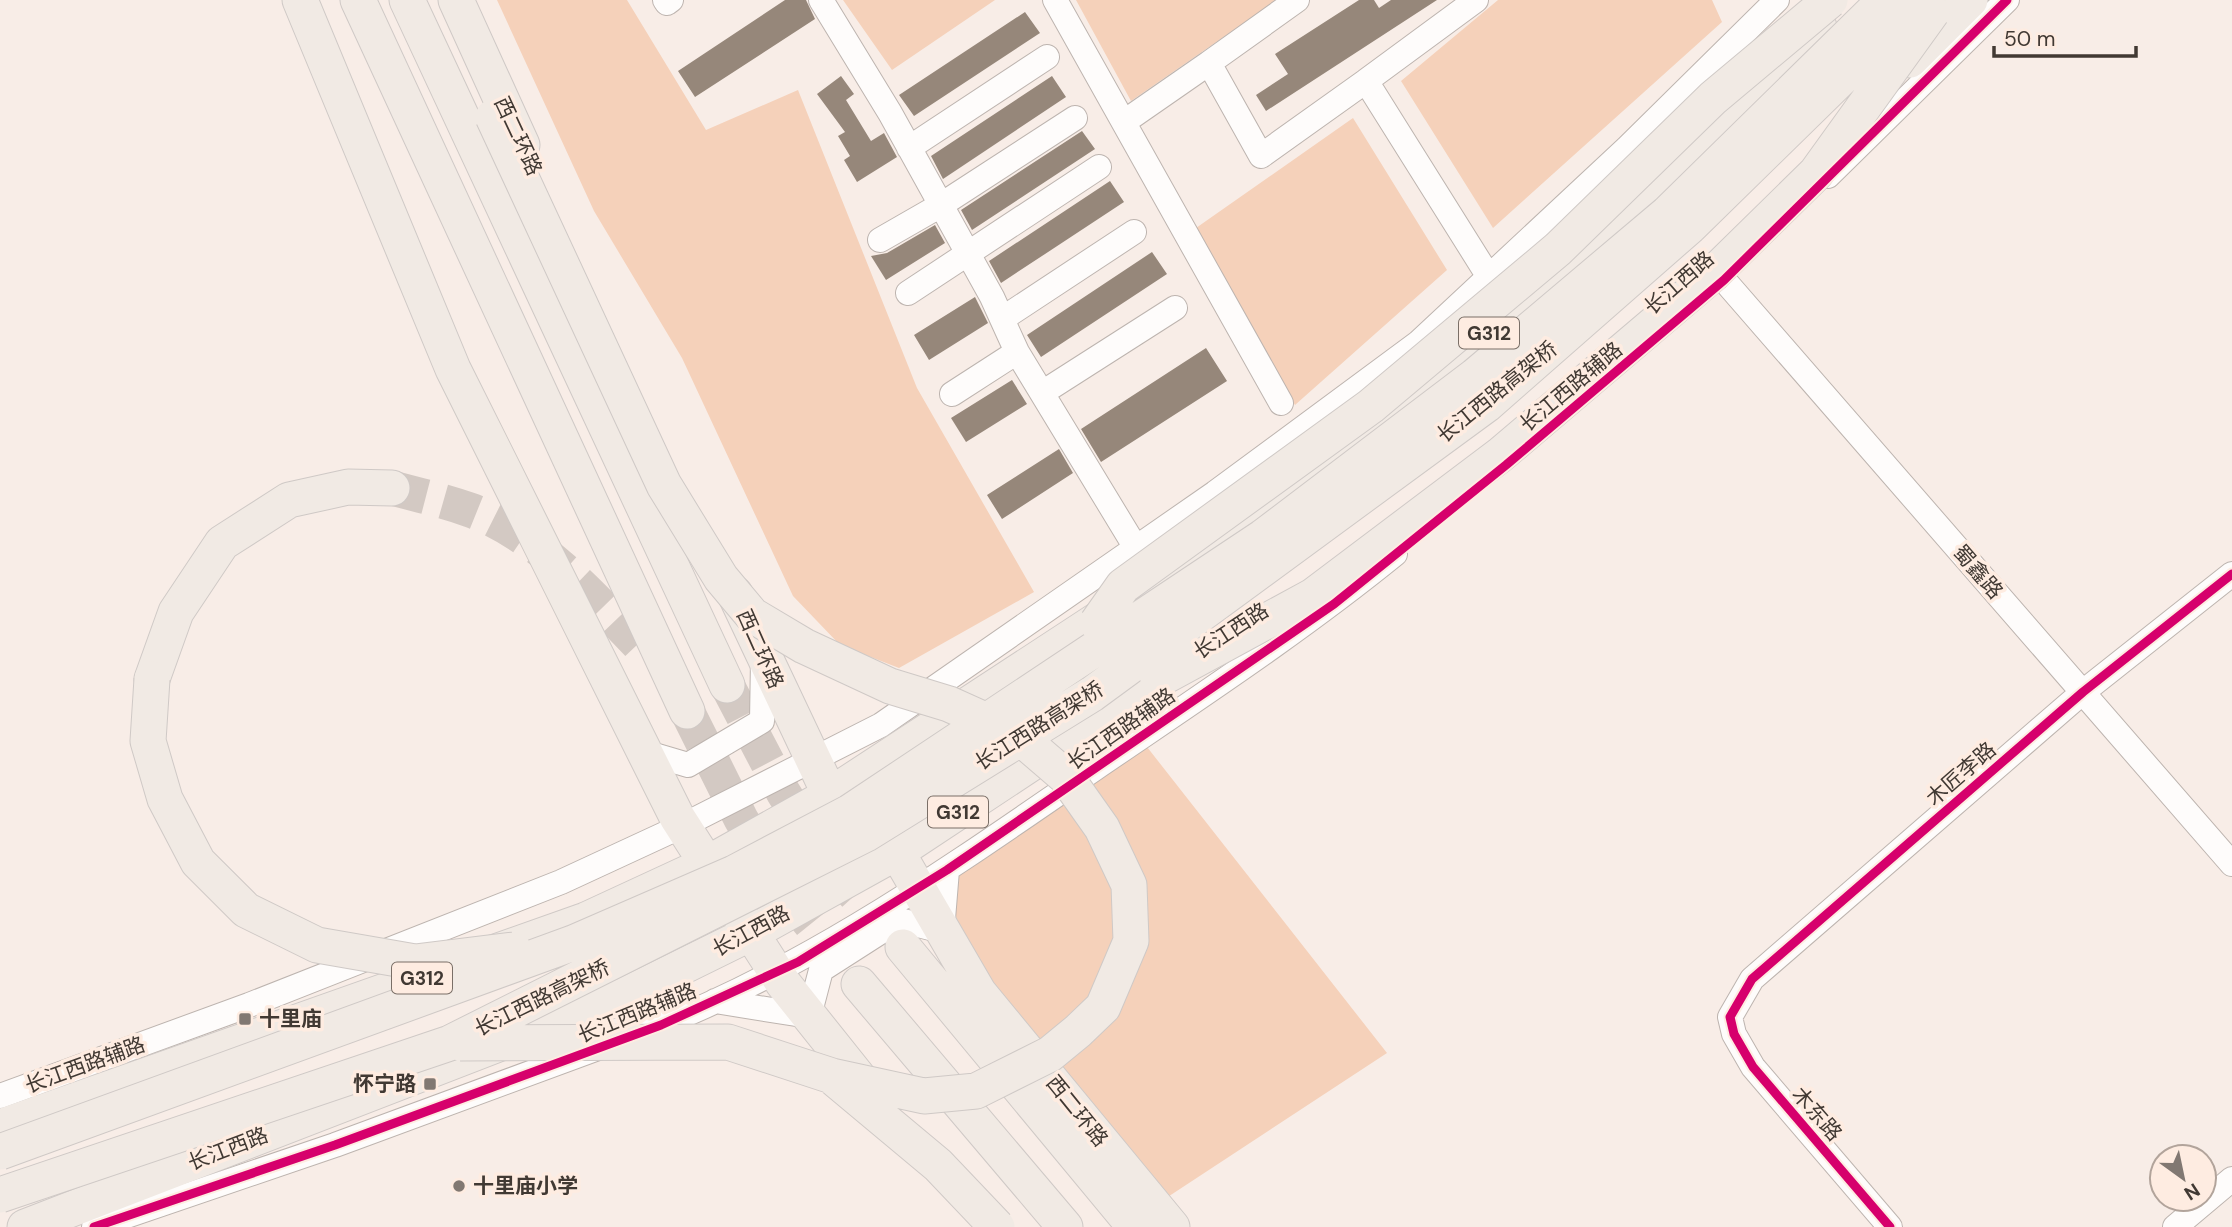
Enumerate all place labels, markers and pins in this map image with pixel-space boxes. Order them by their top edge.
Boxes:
place label: 十里庙 [259,1005,322,1033]
marker: 十里庙 [237,1011,253,1027]
place label: 怀宁路 [353,1070,416,1098]
marker: 怀宁路 [422,1076,438,1092]
place label: 十里庙小学 [473,1172,578,1200]
marker: 十里庙小学 [451,1178,467,1194]

